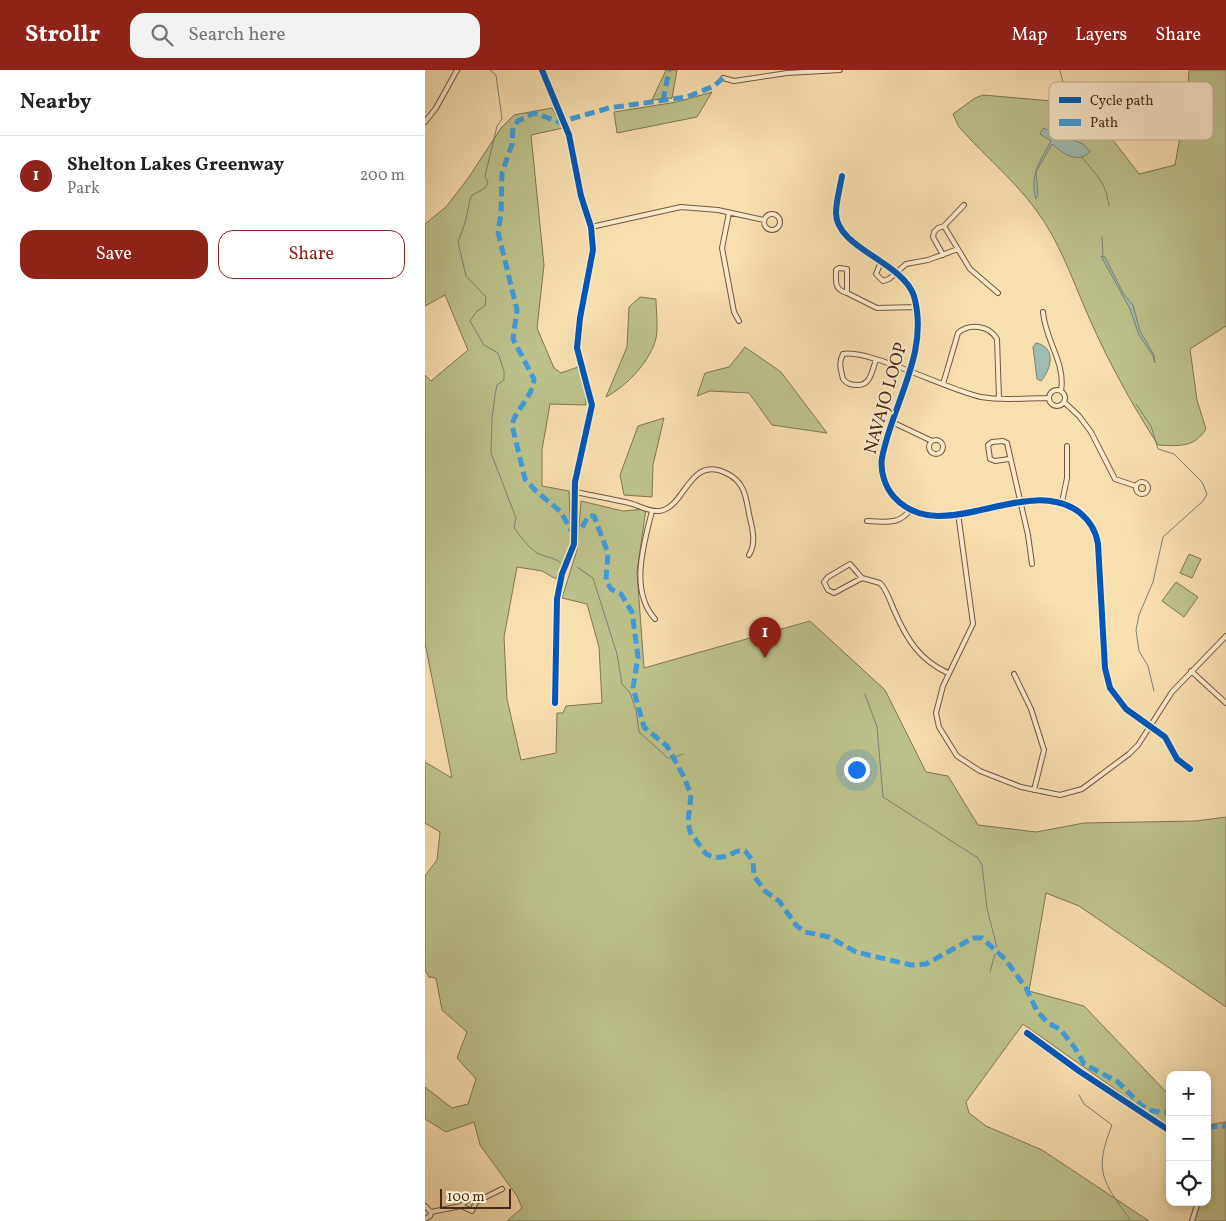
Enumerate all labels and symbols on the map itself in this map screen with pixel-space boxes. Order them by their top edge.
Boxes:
legend [1049,82,1213,140]
text: Cycle path [1090,92,1154,111]
text: Path [1090,114,1118,133]
street label: NAVAJO LOOP [859,340,914,457]
pin: 1 [749,617,781,658]
your location [844,757,870,783]
scale bar [440,1186,511,1209]

